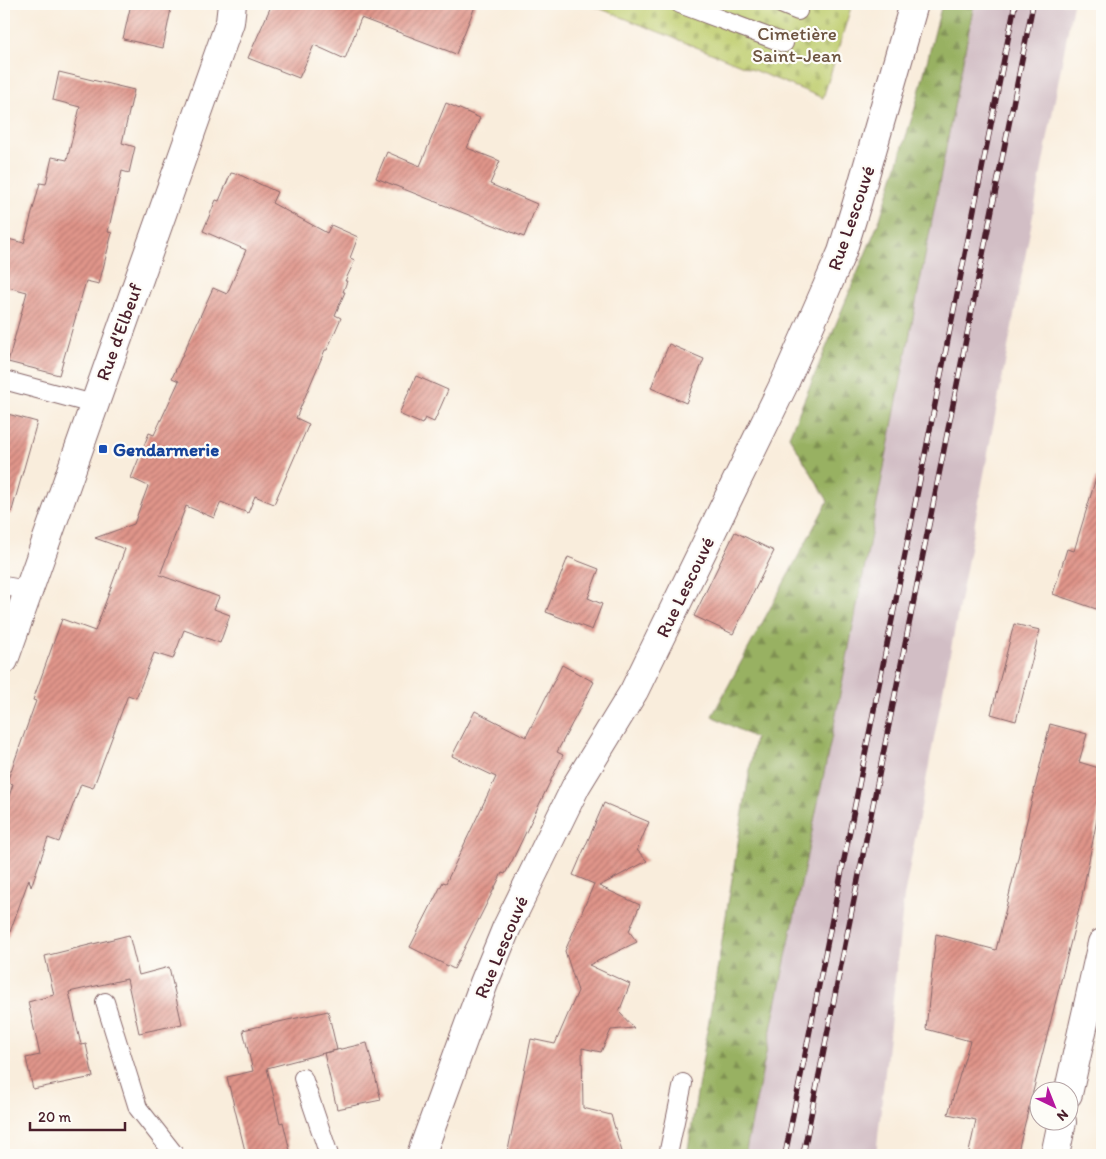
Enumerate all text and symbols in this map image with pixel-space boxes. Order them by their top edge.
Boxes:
park label: Cimetière Saint-Jean [752,22,842,67]
street label: Rue Lescouvé [822,163,880,273]
street label: Rue d'Elbeuf [91,280,147,384]
place label: Gendarmerie [113,438,219,461]
marker: Gendarmerie [97,443,109,455]
street label: Rue Lescouvé [651,533,719,641]
street label: Rue Lescouvé [469,892,533,1002]
north arrow [1028,1082,1078,1132]
scale bar [30,1099,125,1131]
text: N [1053,1106,1072,1125]
text: 20 m [38,1108,72,1126]

